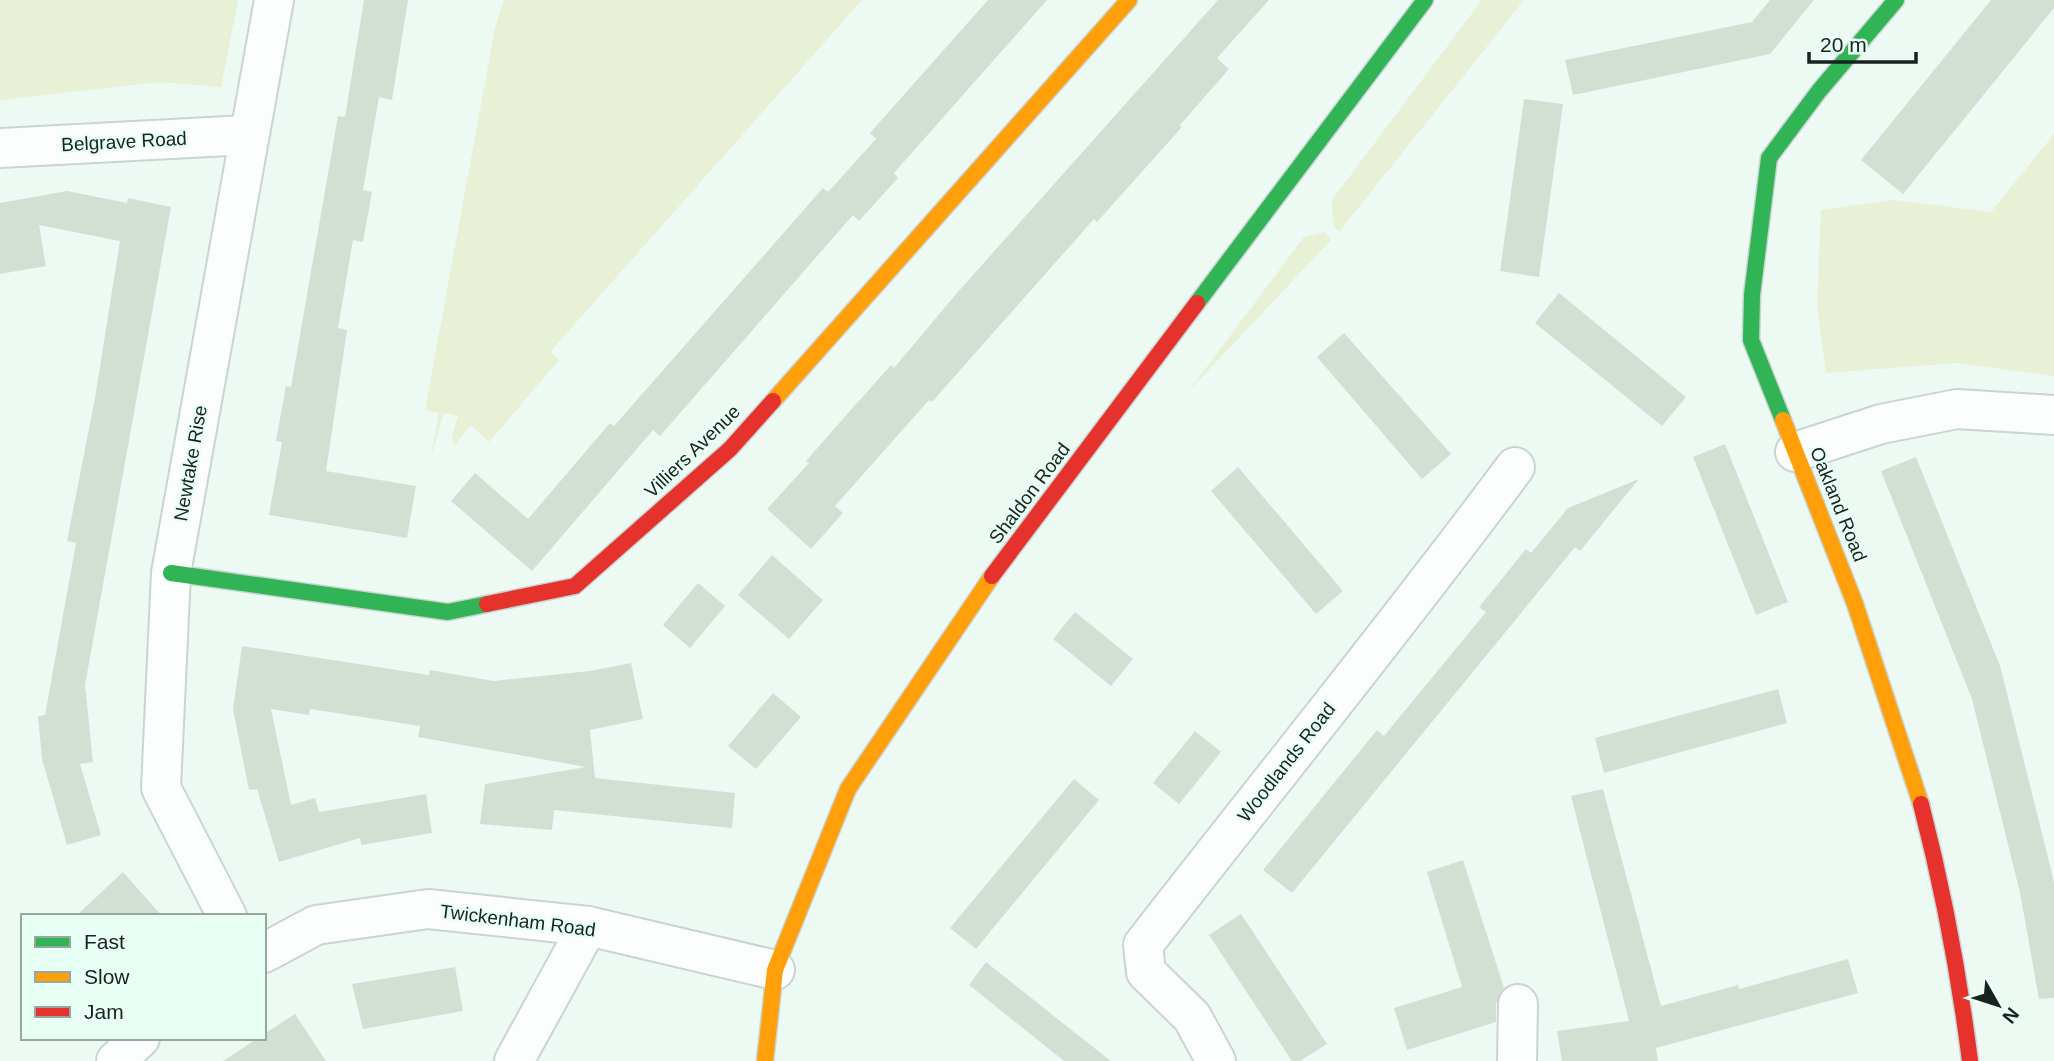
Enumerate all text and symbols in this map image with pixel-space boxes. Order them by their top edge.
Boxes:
scale bar [1809,21,1916,65]
text: 20 m [1820,33,1867,56]
street label: Belgrave Road [61,128,187,155]
street label: Villiers Avenue [640,401,744,502]
street label: Newtake Rise [170,404,211,523]
street label: Shaldon Road [985,439,1074,548]
street label: Oakland Road [1806,444,1871,564]
street label: Woodlands Road [1233,699,1339,826]
street label: Twickenham Road [439,901,597,940]
legend [21,914,266,1040]
text: Fast [84,930,125,953]
text: Slow [84,965,130,988]
north arrow [1963,970,2033,1040]
text: Jam [84,1000,124,1023]
text: N [1998,1003,2023,1027]

